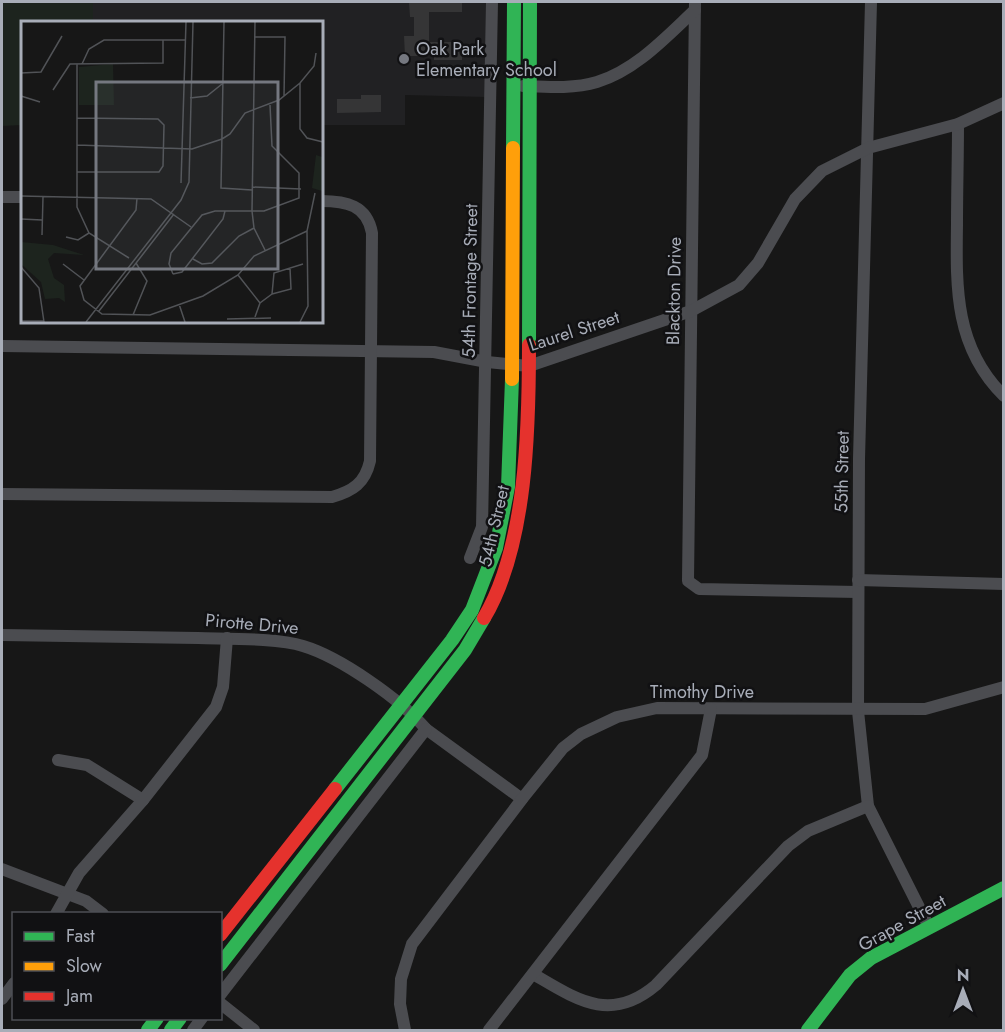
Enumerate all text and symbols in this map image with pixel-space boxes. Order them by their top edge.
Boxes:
inset map [21,21,322,322]
place label: Oak Park Elementary School [416,36,557,83]
marker: Oak Park Elementary School [397,52,411,66]
street label: 54th Frontage Street [456,203,484,358]
street label: Blackton Drive [660,237,688,345]
street label: Laurel Street [525,304,623,358]
street label: 55th Street [828,430,856,513]
street label: 54th Street [472,482,516,569]
street label: Pirotte Drive [204,607,300,641]
street label: Timothy Drive [650,679,754,705]
street label: Grape Street [853,888,951,958]
legend [12,912,222,1020]
text: Fast [66,923,95,949]
text: Slow [66,953,103,979]
north arrow [933,960,993,1020]
text: N [957,964,969,987]
text: Jam [64,983,93,1009]

